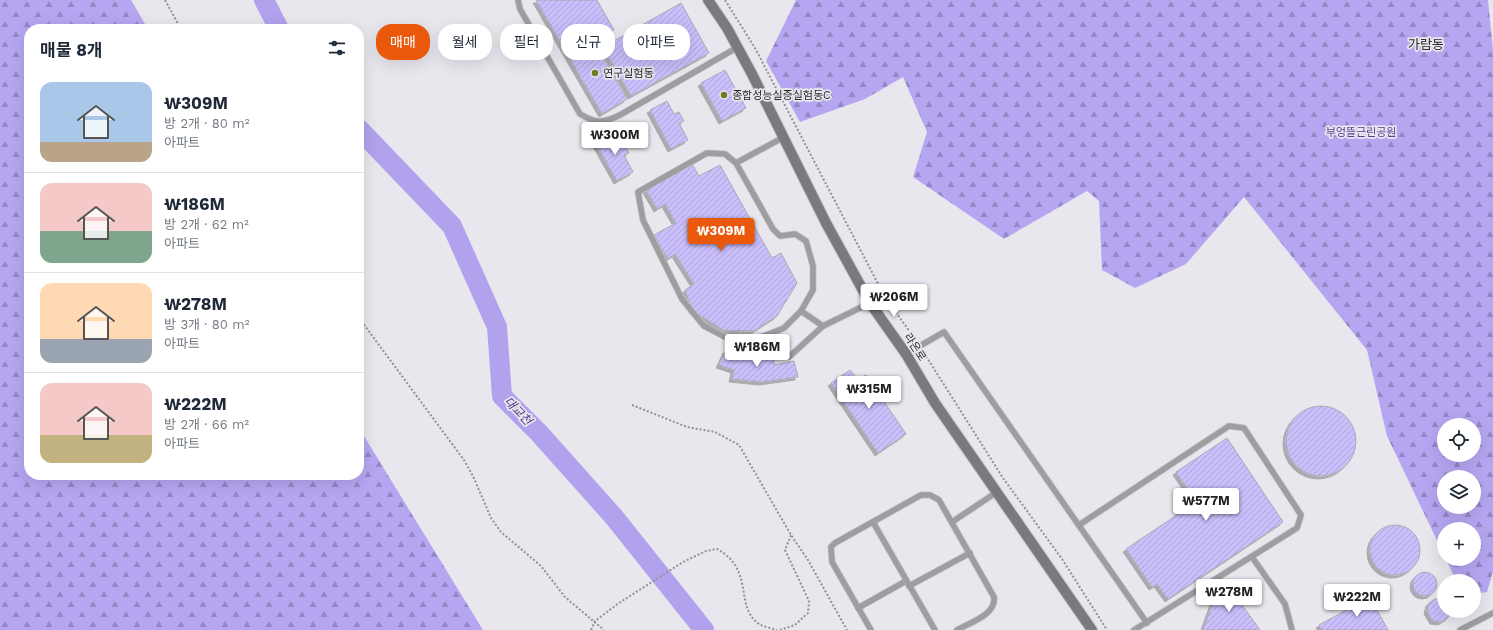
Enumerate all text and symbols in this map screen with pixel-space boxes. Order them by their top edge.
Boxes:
chip: 매매 [376,24,430,60]
chip: 월세 [438,24,492,60]
chip: 필터 [500,24,553,60]
chip: 신규 [561,24,615,60]
chip: 아파트 [623,24,690,60]
icon: filters [326,37,348,59]
district label: 가람동 [1408,37,1444,52]
text: 매물 8개 [40,40,102,60]
place label: 연구실험동 [603,67,654,80]
marker: 연구실험동 [590,68,600,78]
place label: 종합성능실증실험동C [732,89,831,102]
marker: 종합성능실증실험동C [719,90,729,100]
text: ₩309M [164,93,228,113]
icon: home [72,98,120,146]
text: 방 2개 · 80 m² [164,116,249,131]
pin: ₩300M [587,122,643,156]
park label: 부엉뜰근린공원 [1326,126,1396,139]
text: ₩300M [590,127,640,142]
text: 아파트 [164,135,200,150]
text: ₩186M [164,194,225,214]
icon: home [72,199,120,247]
text: 방 2개 · 62 m² [164,217,249,232]
pin: ₩309M [693,218,749,252]
text: ₩309M [697,223,745,238]
text: 아파트 [164,236,200,251]
pin: ₩206M [866,284,922,318]
text: ₩206M [870,289,918,304]
text: ₩278M [164,294,227,314]
icon: home [72,299,120,347]
text: 방 3개 · 80 m² [164,317,249,332]
street label: 라온로 [901,331,929,363]
pin: ₩186M [729,334,785,368]
text: 아파트 [164,336,200,351]
text: ₩186M [734,339,780,354]
pin: ₩315M [841,376,897,410]
text: ₩315M [846,381,892,396]
text: ₩222M [164,394,227,414]
water label: 대교천 [501,394,536,429]
icon: home [72,399,120,447]
text: 방 2개 · 66 m² [164,417,249,432]
map controls [1437,418,1481,618]
button: locate [1437,418,1481,462]
text: 아파트 [164,436,200,451]
button: layers [1437,470,1481,514]
pin: ₩577M [1178,488,1234,522]
text: ₩577M [1182,493,1230,508]
button: + [1437,522,1481,566]
button: − [1437,574,1481,618]
pin: ₩278M [1201,579,1257,613]
text: ₩278M [1205,584,1253,599]
pin: ₩222M [1329,584,1385,618]
text: ₩222M [1333,589,1381,604]

